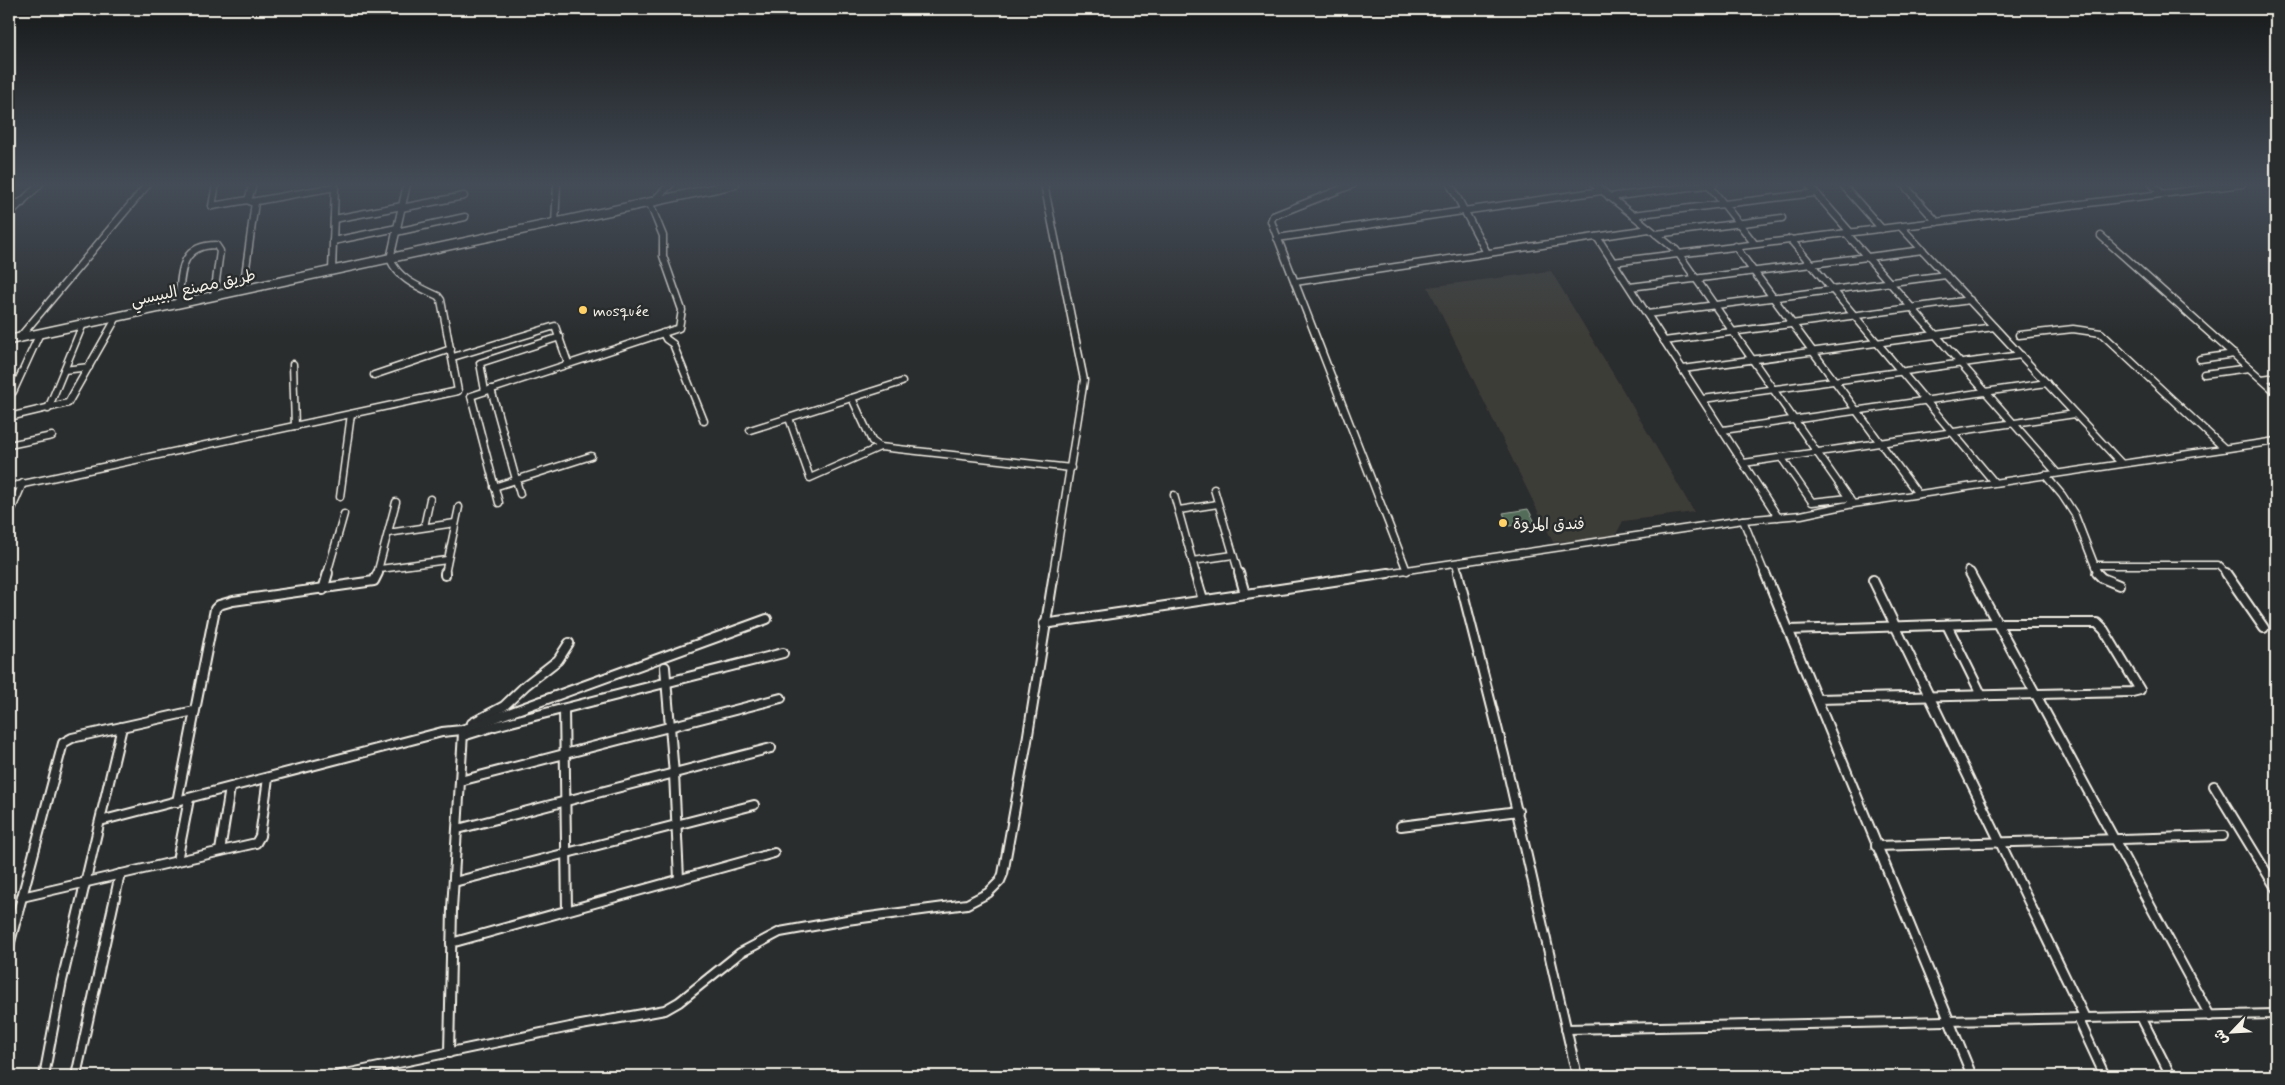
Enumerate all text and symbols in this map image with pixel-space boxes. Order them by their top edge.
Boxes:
street label: طريق مصنع البيبسي [129,265,258,315]
place label: mosquée [593,301,649,322]
marker: mosquée [577,304,589,316]
place label: فندق المروة [1513,514,1585,535]
marker: فندق المروة [1497,517,1509,529]
north arrow [2208,1008,2258,1058]
text: ش [2210,1026,2233,1048]

